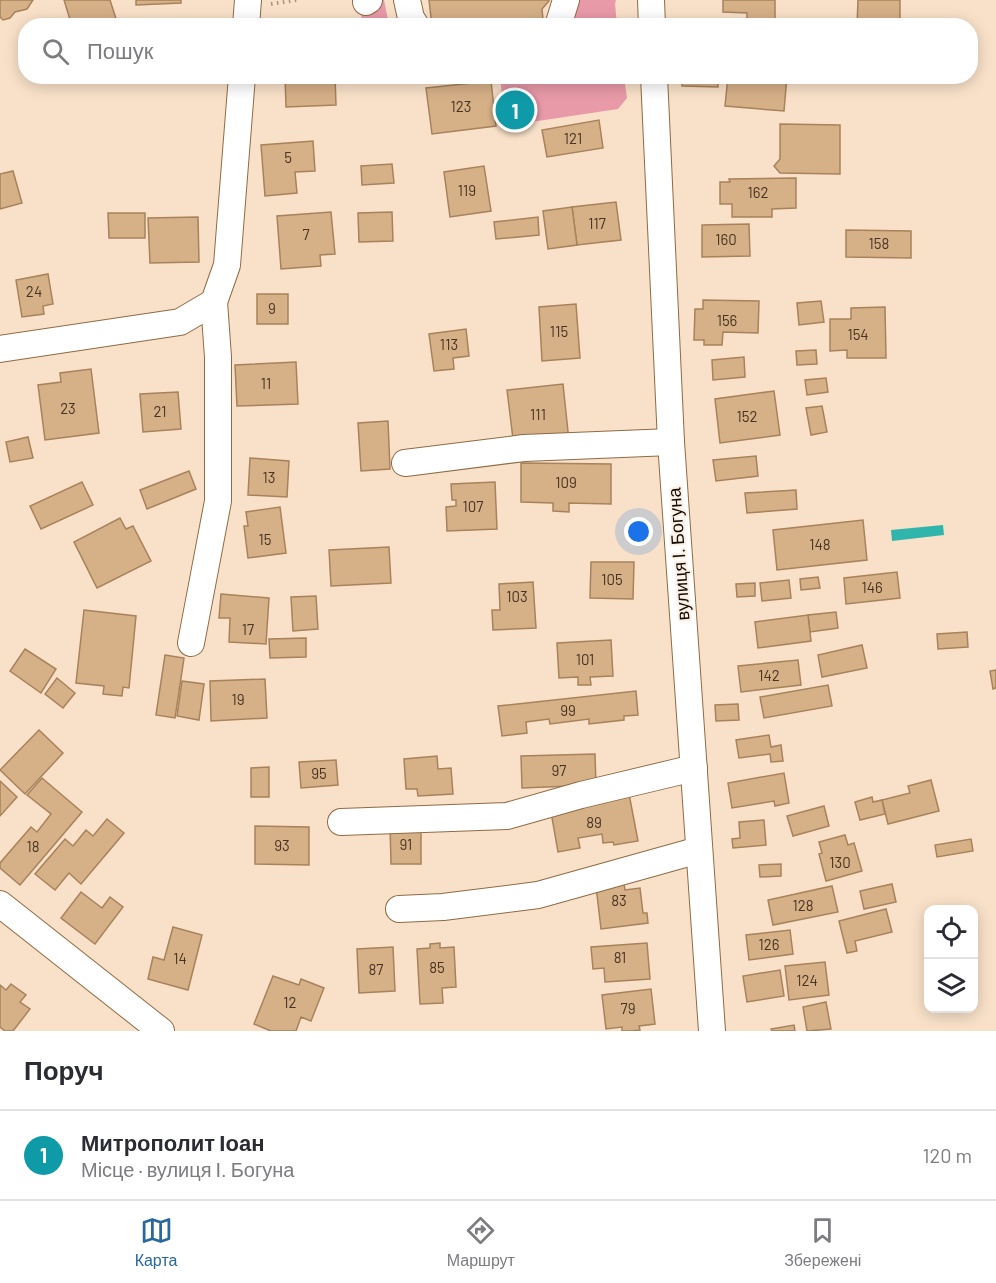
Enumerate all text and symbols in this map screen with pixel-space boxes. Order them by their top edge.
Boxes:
search box [18,18,978,84]
icon: search [39,35,72,68]
text: Пошук [87,37,153,63]
pin: 1 [496,88,534,132]
house number: 123 [451,97,471,115]
house number: 121 [564,129,582,147]
house number: 5 [284,148,292,166]
house number: 119 [458,181,476,199]
house number: 162 [747,183,769,201]
house number: 117 [588,214,606,232]
house number: 7 [302,225,310,243]
house number: 160 [715,230,737,248]
house number: 158 [869,234,889,252]
house number: 24 [26,282,42,300]
house number: 9 [268,299,276,317]
house number: 156 [717,311,737,329]
house number: 115 [550,322,568,340]
house number: 154 [847,325,869,343]
house number: 113 [440,335,458,353]
house number: 11 [261,374,271,392]
house number: 23 [60,399,76,417]
house number: 21 [153,402,167,420]
house number: 111 [530,405,546,423]
house number: 152 [736,407,758,425]
house number: 13 [263,468,275,486]
house number: 109 [555,473,577,491]
street label: вулиця І. Богуна [662,486,694,621]
house number: 107 [463,497,483,515]
your location [624,517,653,546]
house number: 15 [259,530,271,548]
house number: 148 [809,535,831,553]
house number: 105 [601,570,623,588]
house number: 146 [861,578,883,596]
house number: 103 [506,587,528,605]
house number: 17 [242,620,254,638]
house number: 101 [576,650,594,668]
house number: 142 [758,666,780,684]
house number: 19 [231,690,245,708]
house number: 99 [560,701,576,719]
house number: 97 [552,761,566,779]
house number: 95 [311,764,327,782]
house number: 89 [586,813,602,831]
house number: 91 [400,835,412,853]
house number: 93 [274,836,290,854]
house number: 18 [26,837,40,855]
house number: 130 [829,853,851,871]
house number: 83 [611,891,627,909]
house number: 128 [792,896,814,914]
map controls [924,905,978,1013]
button: locate [924,905,978,959]
house number: 126 [758,935,780,953]
house number: 81 [614,948,626,966]
house number: 14 [173,949,187,967]
house number: 85 [429,958,445,976]
button: layers [924,959,978,1013]
house number: 87 [369,960,383,978]
house number: 124 [796,971,818,989]
house number: 12 [283,993,297,1011]
house number: 79 [621,999,635,1017]
text: Поруч [24,1054,104,1085]
text: Митрополит Іоан [81,1129,264,1155]
text: 1 [40,1143,47,1167]
text: 120 m [922,1143,972,1167]
text: Місце · вулиця І. Богуна [81,1157,294,1181]
tab: Карта [135,1214,177,1270]
tab: Маршрут [447,1214,515,1270]
tab: Збережені [784,1214,861,1270]

